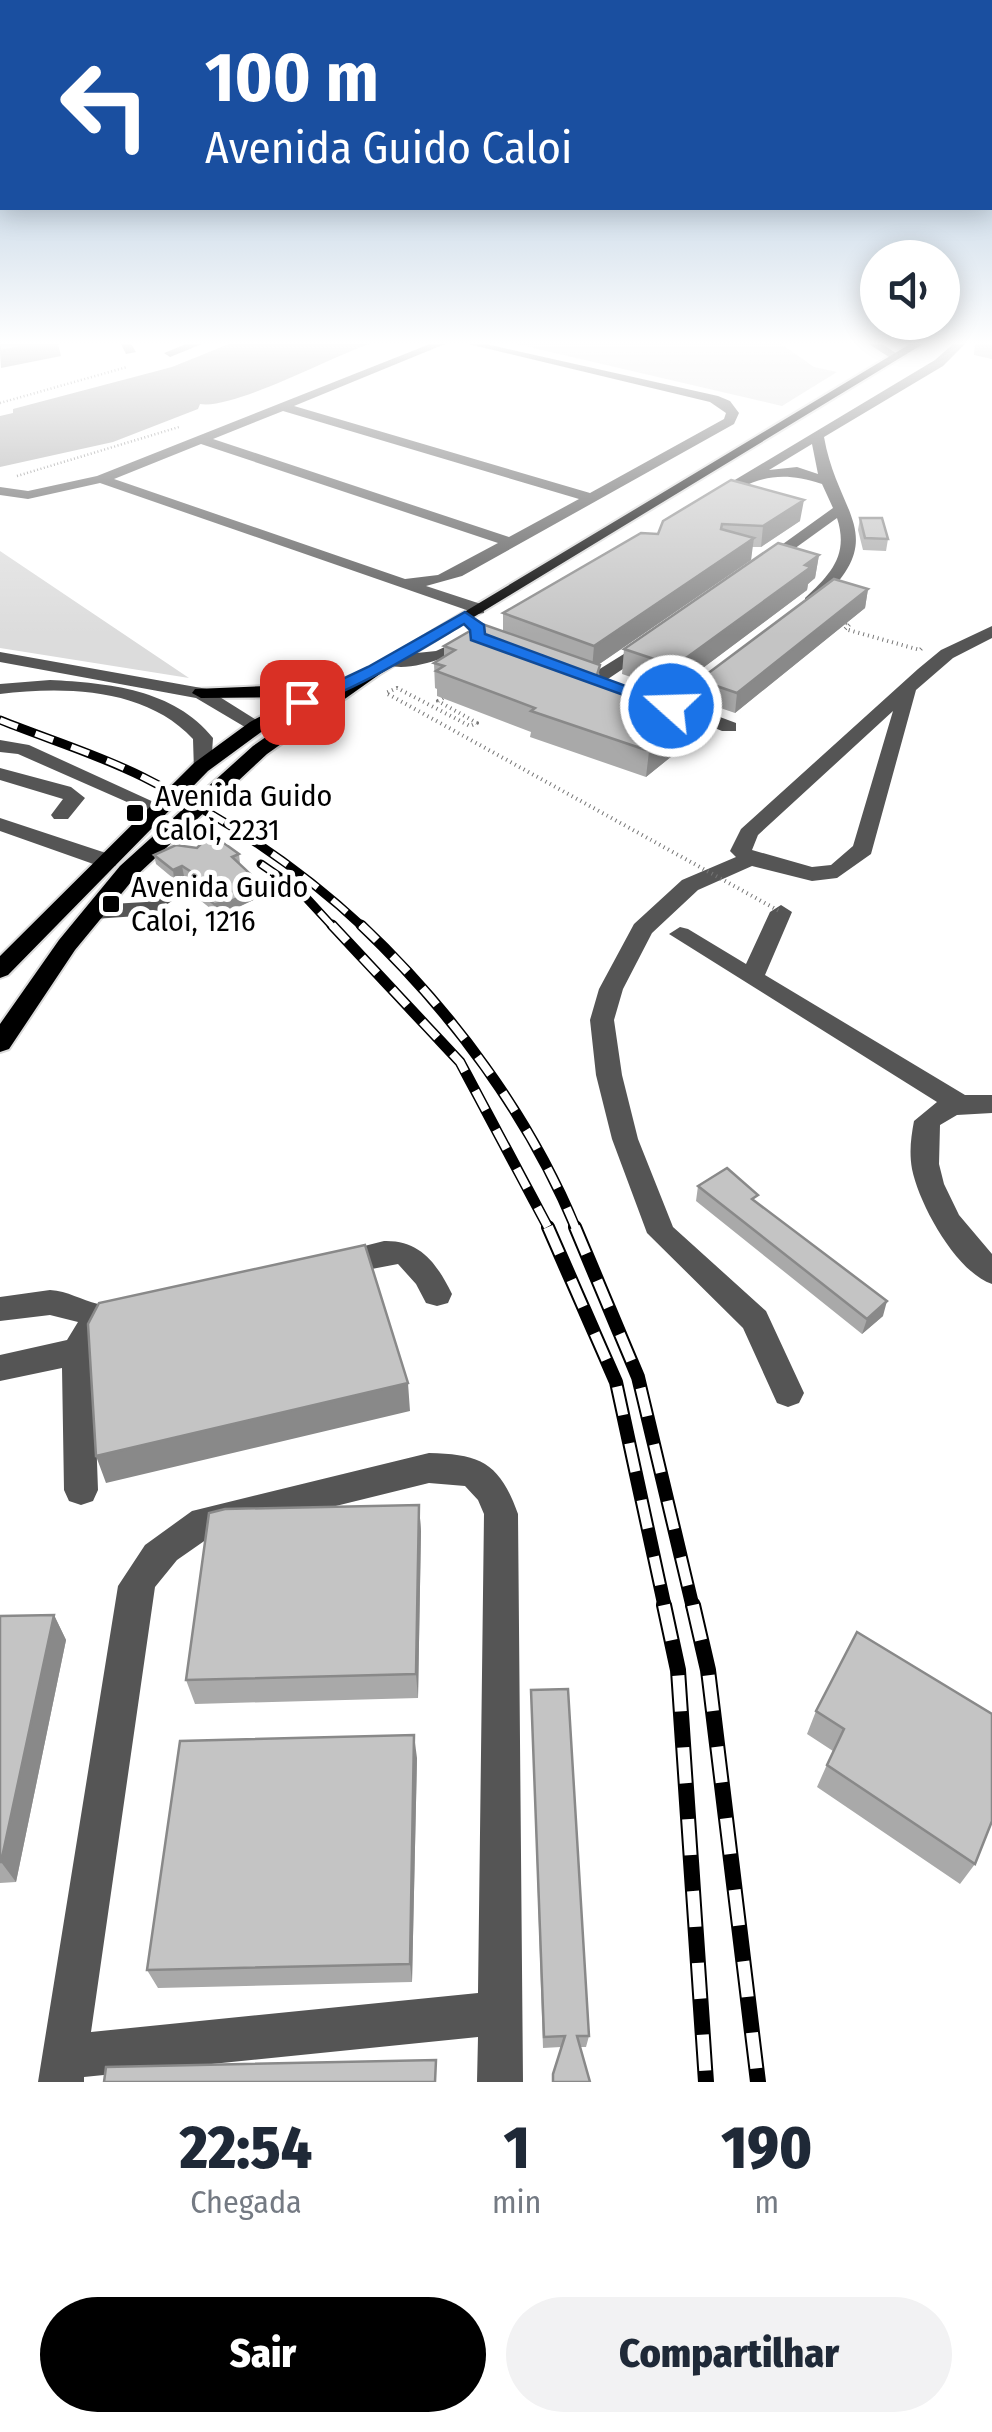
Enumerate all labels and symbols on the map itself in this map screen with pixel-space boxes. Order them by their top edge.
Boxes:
position arrow [619,654,723,758]
pin [260,660,345,745]
place label: Avenida Guido Caloi, 2231 [155,778,332,848]
marker: Avenida Guido Caloi, 2231 [124,802,146,824]
place label: Avenida Guido Caloi, 1216 [131,869,308,939]
marker: Avenida Guido Caloi, 1216 [100,893,122,915]

